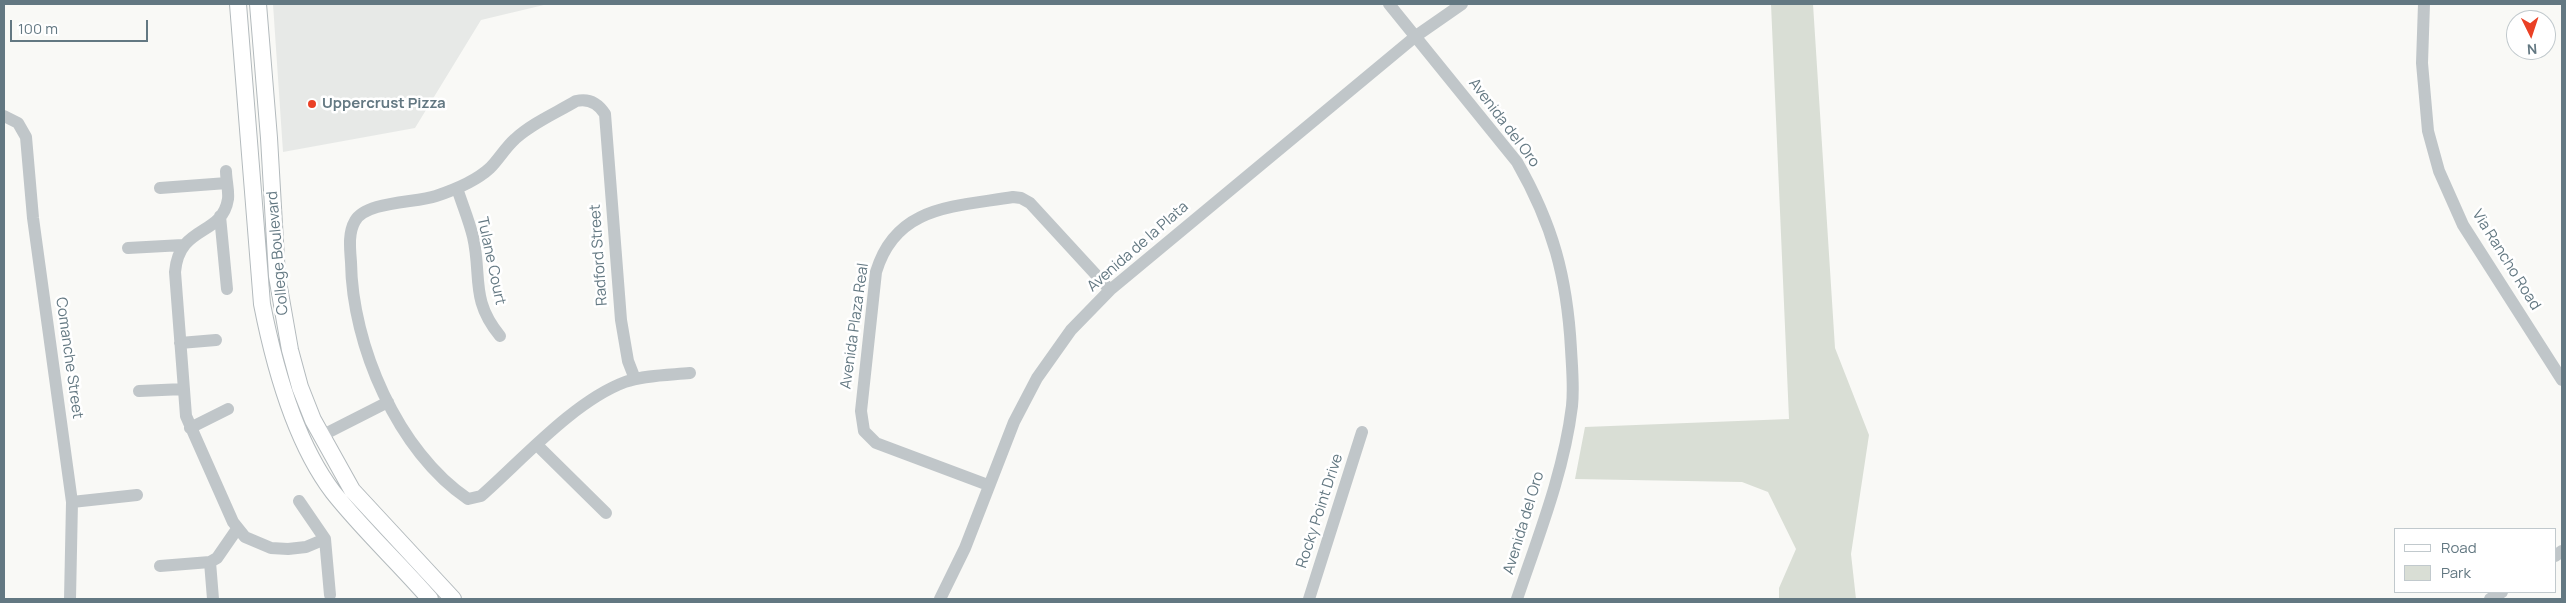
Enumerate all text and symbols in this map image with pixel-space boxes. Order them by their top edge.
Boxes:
scale bar [12,10,150,42]
north arrow [2506,10,2556,60]
text: 100 m [18,18,58,39]
text: N [2526,40,2538,59]
street label: Avenida del Oro [1465,75,1543,171]
place label: Uppercrust Pizza [322,95,446,113]
marker: Uppercrust Pizza [306,98,318,110]
street label: College Boulevard [264,190,292,316]
street label: Avenida de la Plata [1084,198,1192,296]
street label: Radford Street [586,204,612,306]
street label: Via Rancho Road [2468,207,2544,313]
street label: Tulane Court [473,215,509,307]
street label: Avenida Plaza Real [837,262,873,390]
street label: Comanche Street [52,296,86,420]
street label: Rocky Point Drive [1293,451,1347,571]
street label: Avenida del Oro [1500,469,1548,577]
legend [2394,528,2556,593]
text: Road [2441,537,2477,558]
text: Park [2441,562,2471,583]

